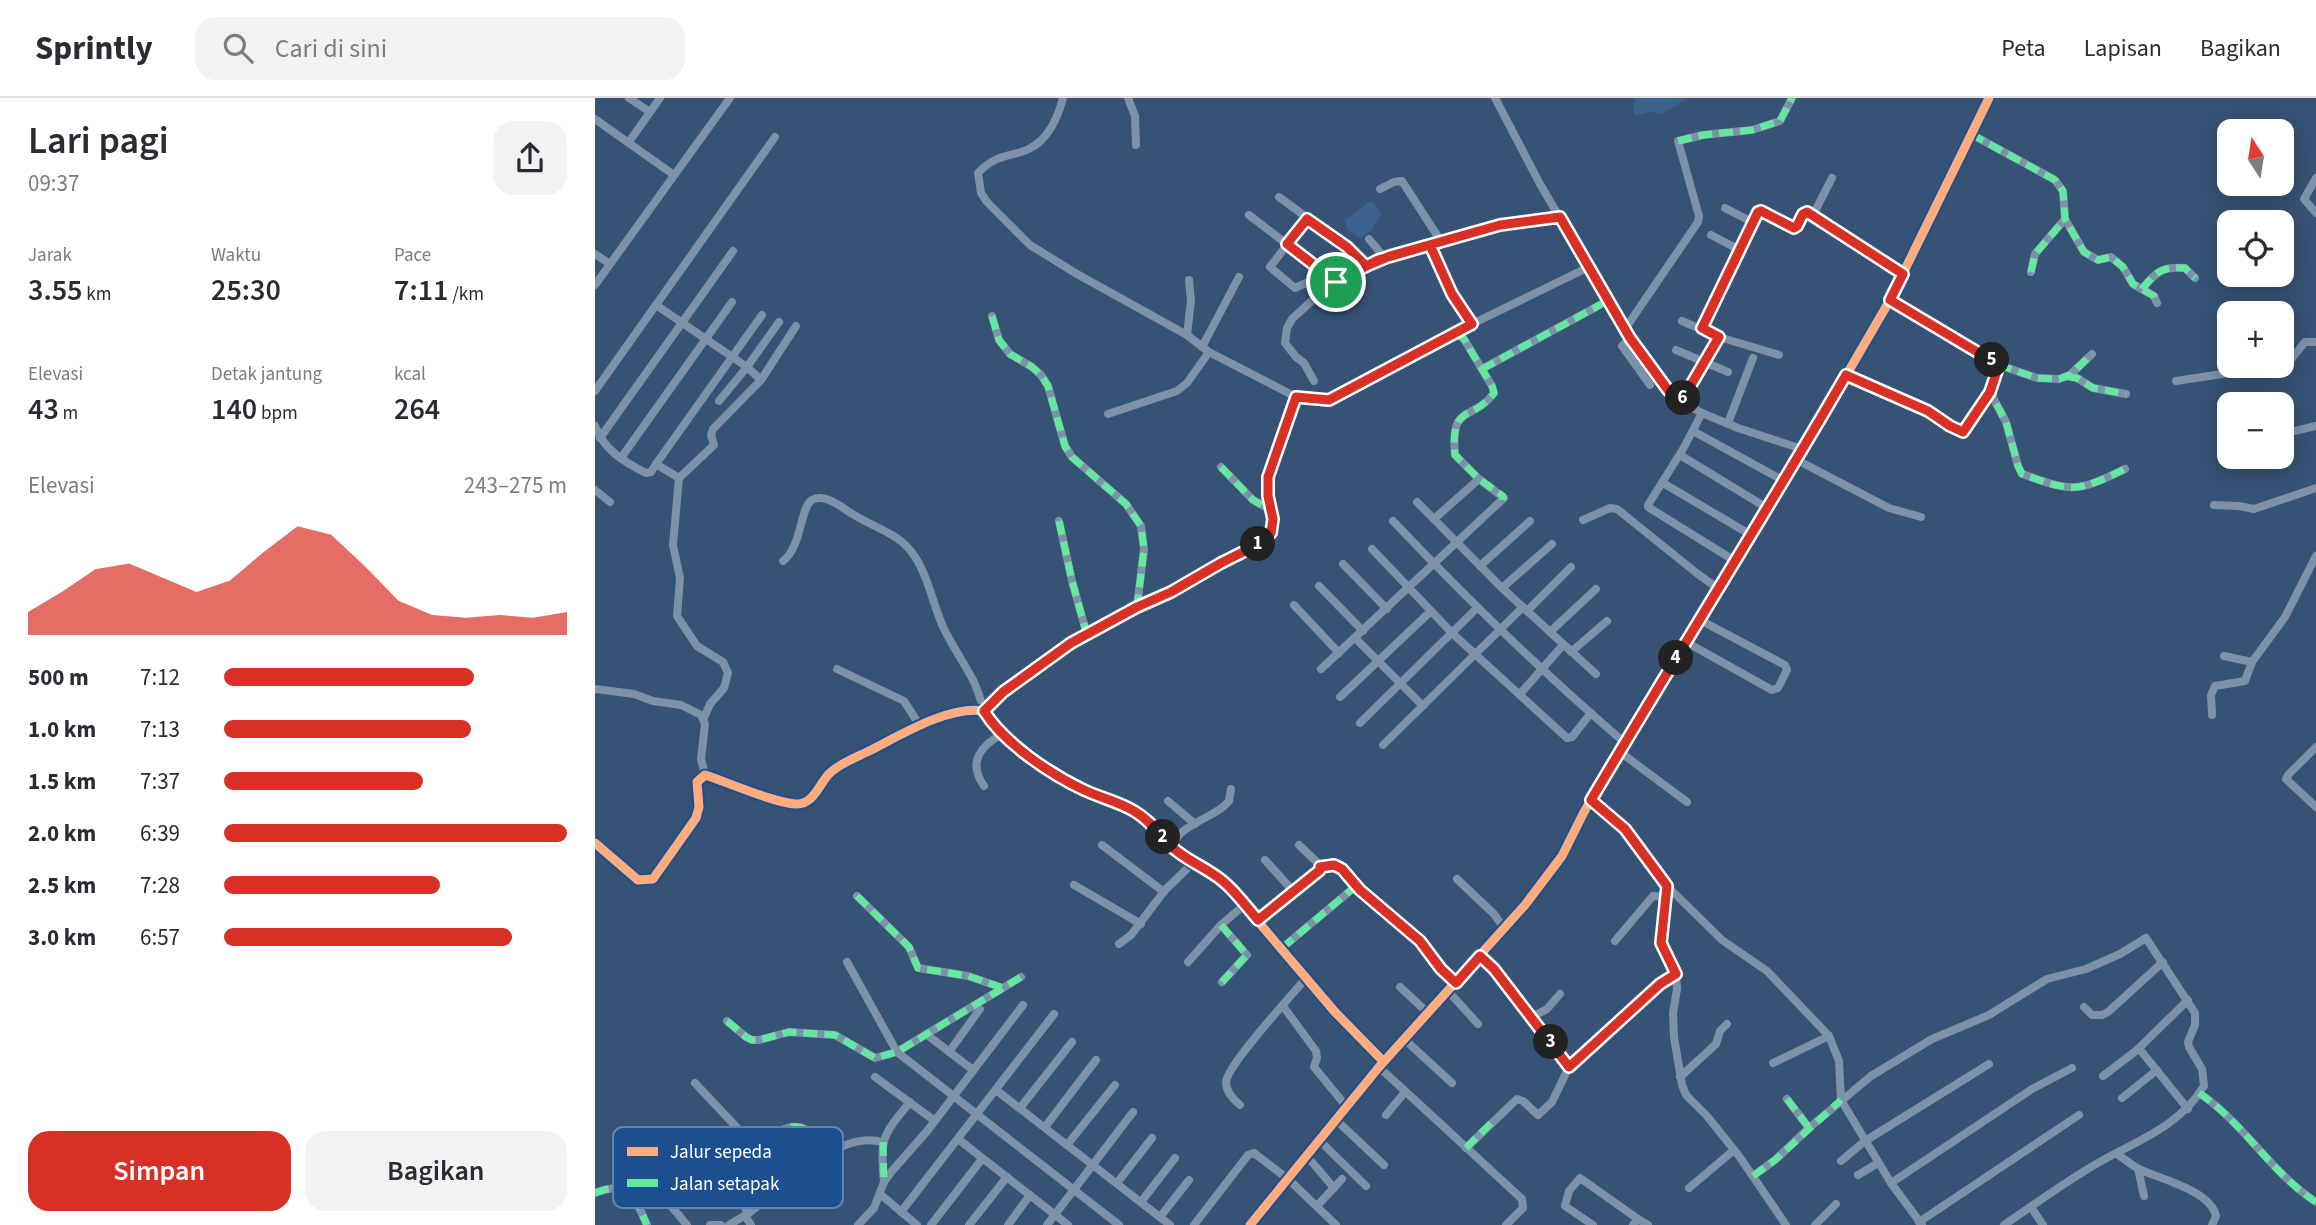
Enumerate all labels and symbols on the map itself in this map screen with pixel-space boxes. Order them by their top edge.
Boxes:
north arrow [2217,119,2294,196]
pin [1306,252,1366,312]
pin: 5 [1975,342,2009,378]
pin: 6 [1665,380,1701,416]
pin: 1 [1241,526,1275,562]
pin: 4 [1659,640,1693,676]
pin: 2 [1145,820,1181,854]
pin: 3 [1534,1024,1569,1060]
legend [613,1127,843,1208]
text: Jalur sepeda [670,1139,772,1166]
text: Jalan setapak [670,1171,780,1198]

